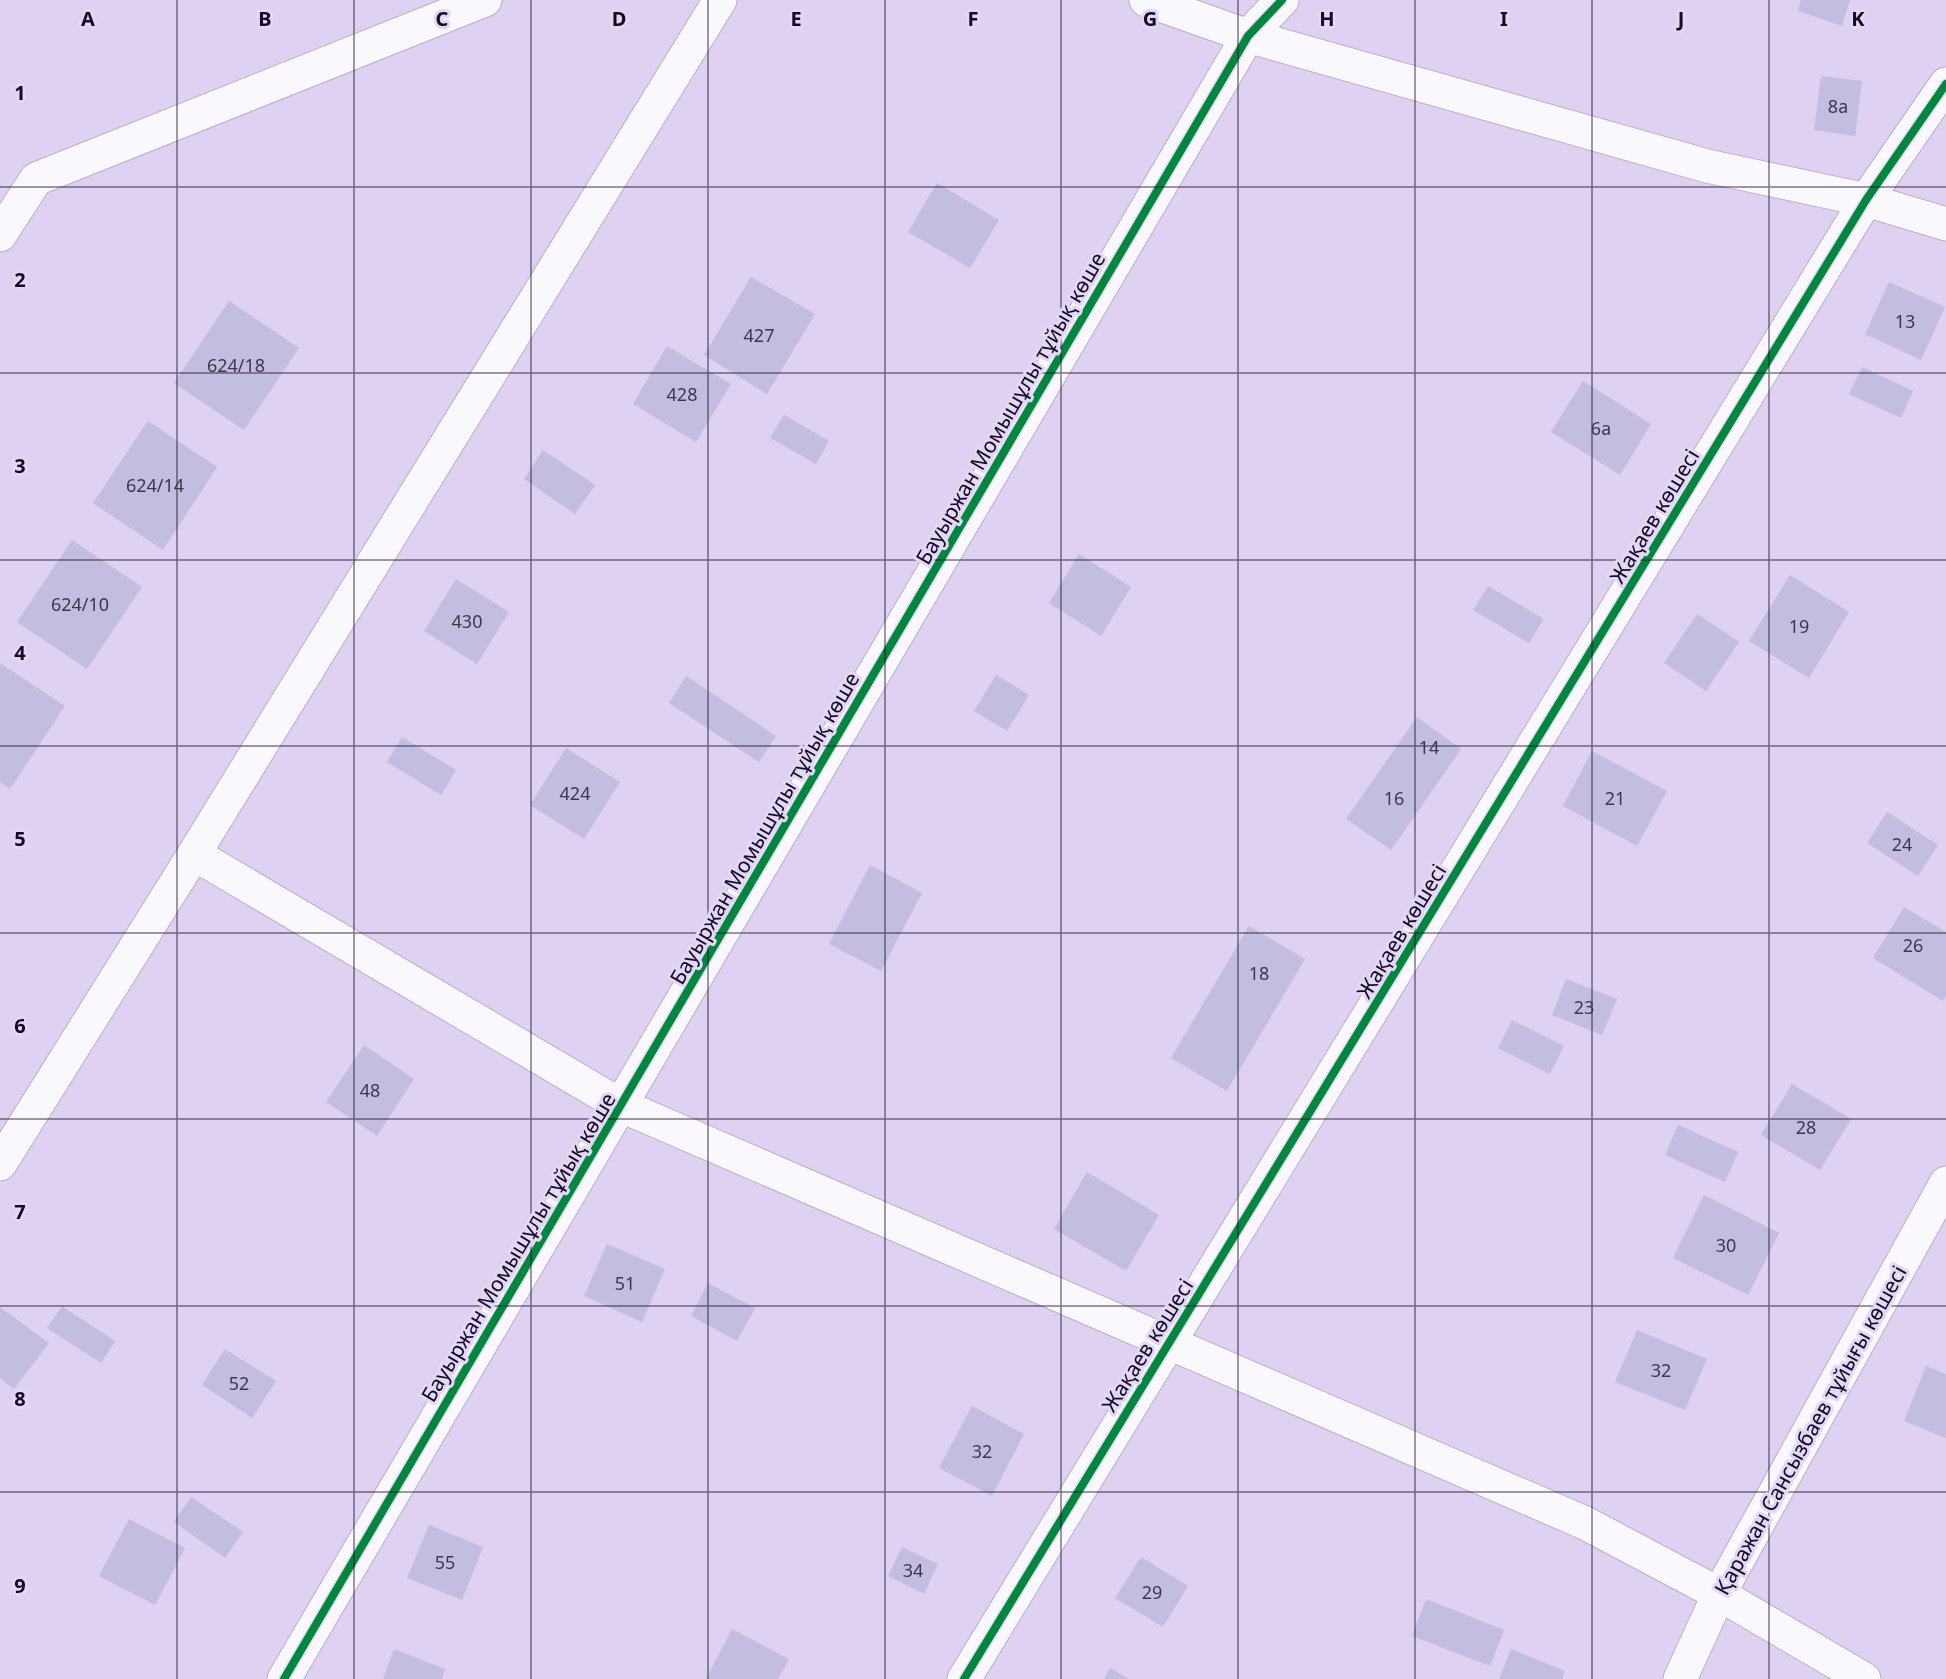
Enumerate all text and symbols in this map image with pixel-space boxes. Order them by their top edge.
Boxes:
text: A [81,5,95,32]
text: B [258,5,272,32]
text: C [436,5,449,32]
text: D [612,5,626,32]
text: E [790,5,802,32]
text: F [968,5,978,32]
text: G [1143,5,1157,32]
text: H [1319,5,1335,32]
text: I [1500,5,1508,32]
text: J [1676,5,1684,32]
text: K [1851,5,1865,32]
text: 1 [14,79,26,106]
house number: 8а [1828,94,1848,118]
street label: Бауыржан Момышұлы тұйық көше [909,247,1111,569]
text: 2 [14,266,26,293]
house number: 13 [1895,309,1915,333]
house number: 427 [744,323,774,347]
house number: 624/18 [207,353,265,377]
house number: 428 [667,382,697,406]
house number: 6а [1591,416,1611,440]
street label: Жақаев көшесі [1603,444,1705,588]
text: 3 [14,452,26,479]
house number: 624/14 [126,473,184,497]
house number: 624/10 [51,592,109,616]
house number: 430 [452,609,482,633]
house number: 19 [1789,614,1809,638]
text: 4 [14,639,26,666]
street label: Бауыржан Момышұлы тұйық көше [663,667,865,989]
house number: 14 [1419,735,1439,759]
house number: 424 [560,781,590,805]
house number: 16 [1384,786,1404,810]
house number: 21 [1605,786,1625,810]
text: 5 [14,825,26,852]
house number: 24 [1892,832,1912,856]
street label: Жақаев көшесі [1350,859,1452,1003]
house number: 26 [1903,933,1923,957]
house number: 18 [1249,961,1269,985]
house number: 23 [1574,995,1594,1019]
text: 6 [14,1012,26,1039]
house number: 48 [360,1078,380,1102]
street label: Бауыржан Момышұлы тұйық көше [414,1087,622,1407]
house number: 28 [1796,1115,1816,1139]
text: 7 [14,1198,26,1225]
house number: 30 [1716,1233,1736,1257]
street label: Қаражан Сансызбаев тұйығы көшесі [1707,1260,1913,1600]
house number: 51 [615,1271,635,1295]
street label: Жақаев көшесі [1095,1273,1199,1417]
house number: 32 [1651,1358,1671,1382]
house number: 52 [229,1371,249,1395]
text: 8 [14,1385,26,1412]
house number: 32 [972,1439,992,1463]
house number: 55 [435,1550,455,1574]
house number: 34 [903,1558,923,1582]
text: 9 [14,1572,26,1599]
house number: 29 [1142,1580,1162,1604]

